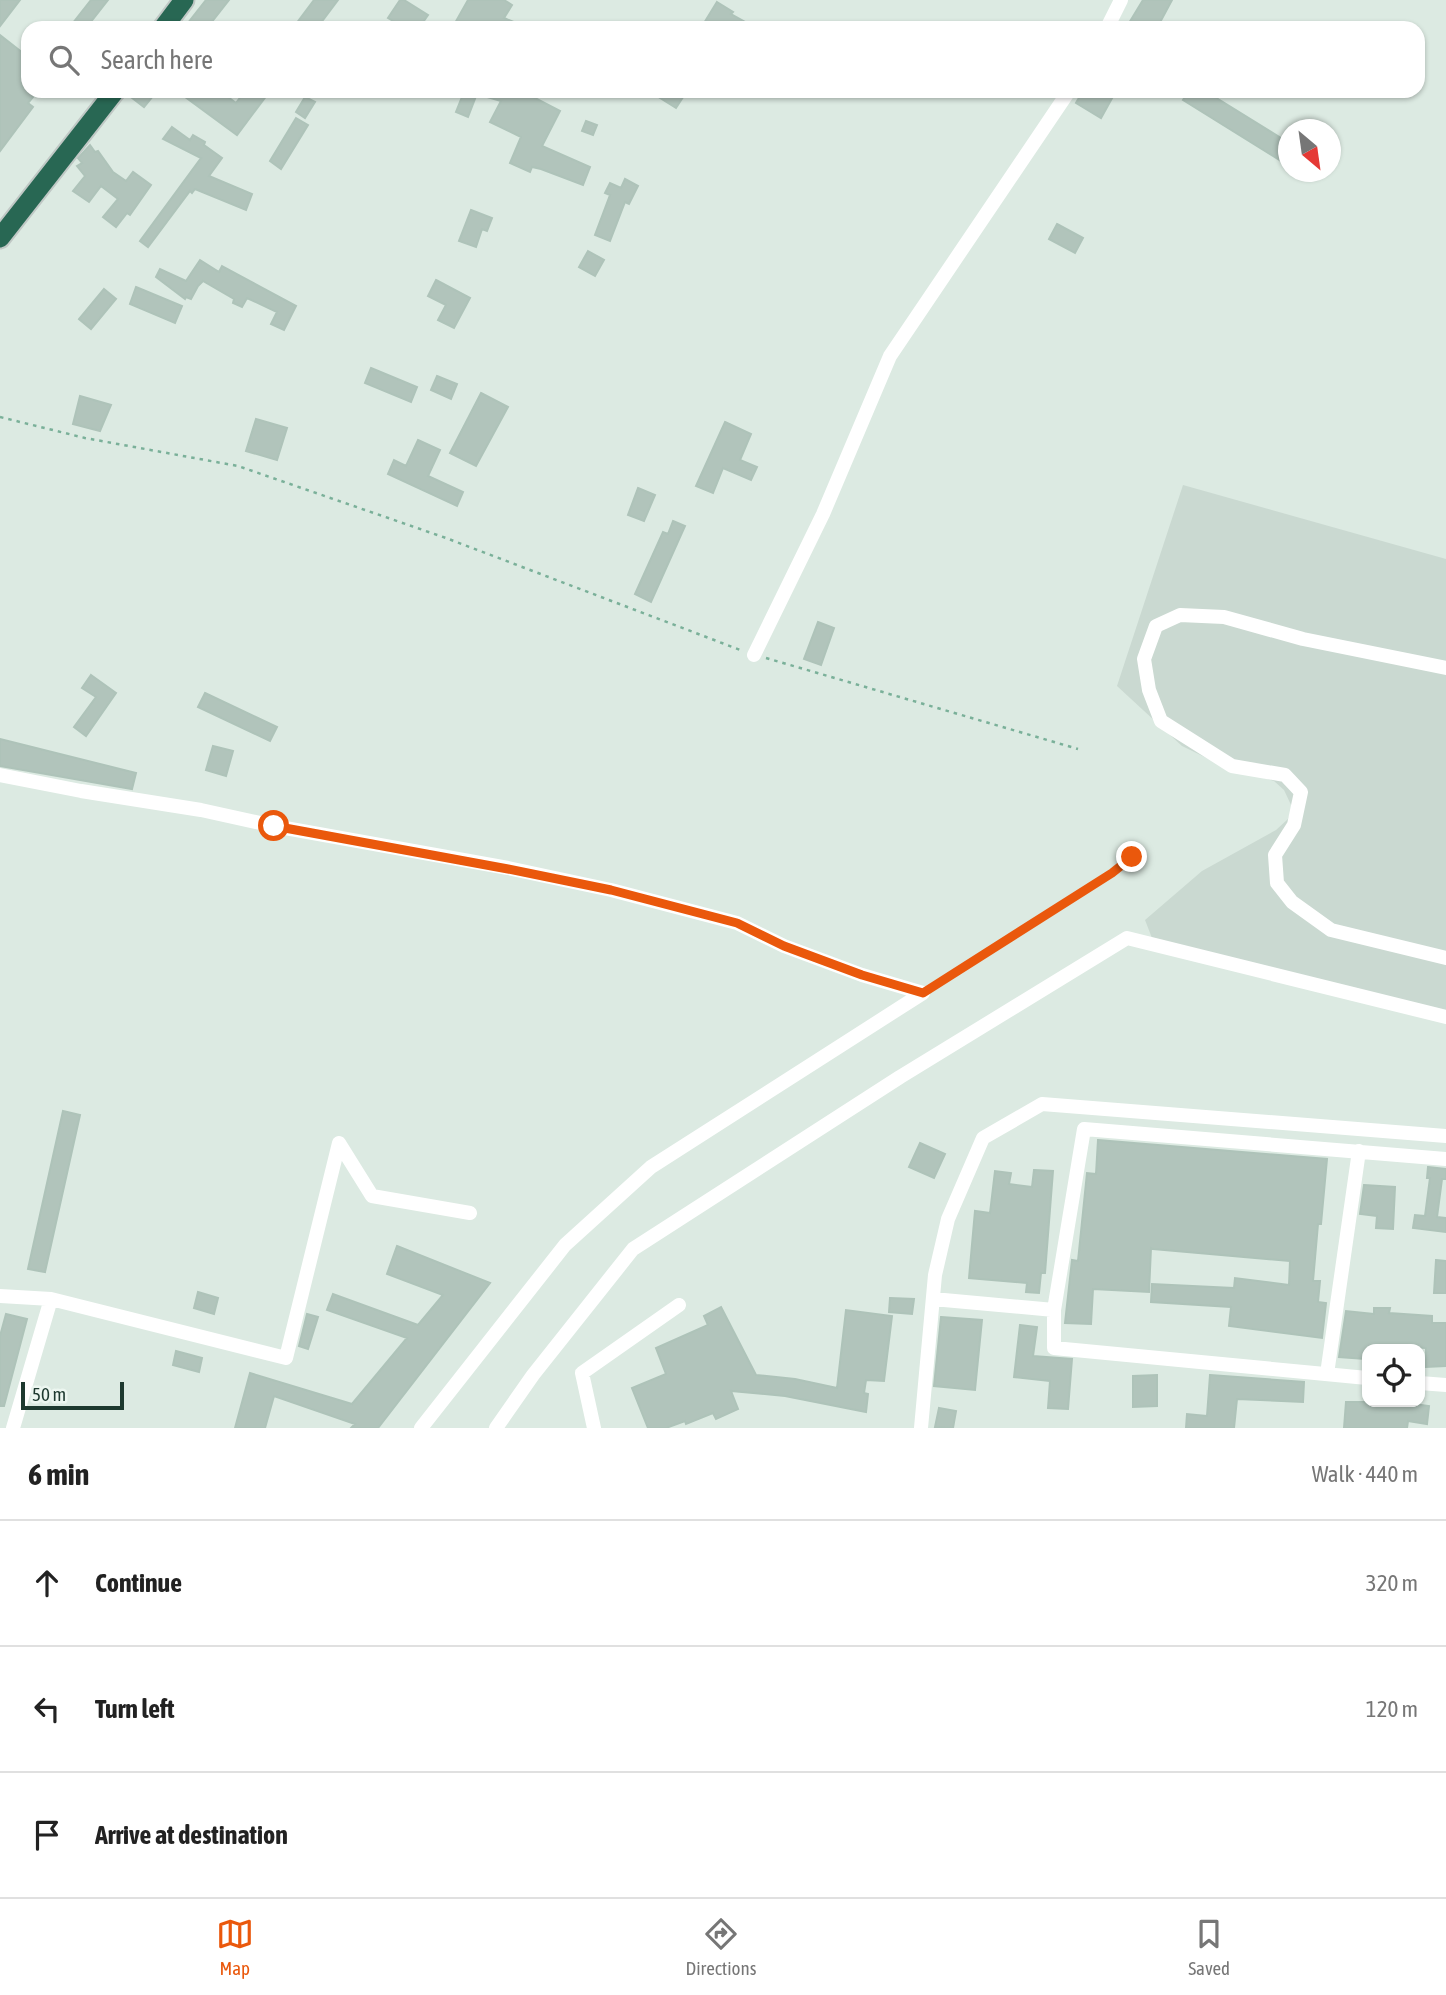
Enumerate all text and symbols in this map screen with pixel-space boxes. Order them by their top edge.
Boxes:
search box [21,21,1425,98]
icon: search [45,41,83,79]
text: Search here [101,45,213,75]
north arrow [1278,119,1341,182]
route start [258,810,289,841]
route end [1116,841,1147,872]
map controls [1362,1344,1425,1407]
button: locate [1362,1344,1425,1407]
scale bar [21,1379,124,1411]
text: 50 m [32,1383,66,1405]
text: 6 min [28,1457,89,1491]
text: Walk · 440 m [1312,1461,1418,1487]
icon: ahead [28,1564,66,1602]
text: Continue [95,1568,182,1598]
text: 320 m [1366,1570,1418,1596]
icon: left [28,1690,66,1728]
text: Turn left [95,1694,175,1724]
text: 120 m [1366,1696,1418,1722]
icon: arrive [28,1816,66,1854]
text: Arrive at destination [95,1820,288,1850]
tab: Map [216,1915,254,1979]
tab: Directions [686,1915,756,1979]
tab: Saved [1188,1915,1230,1979]

